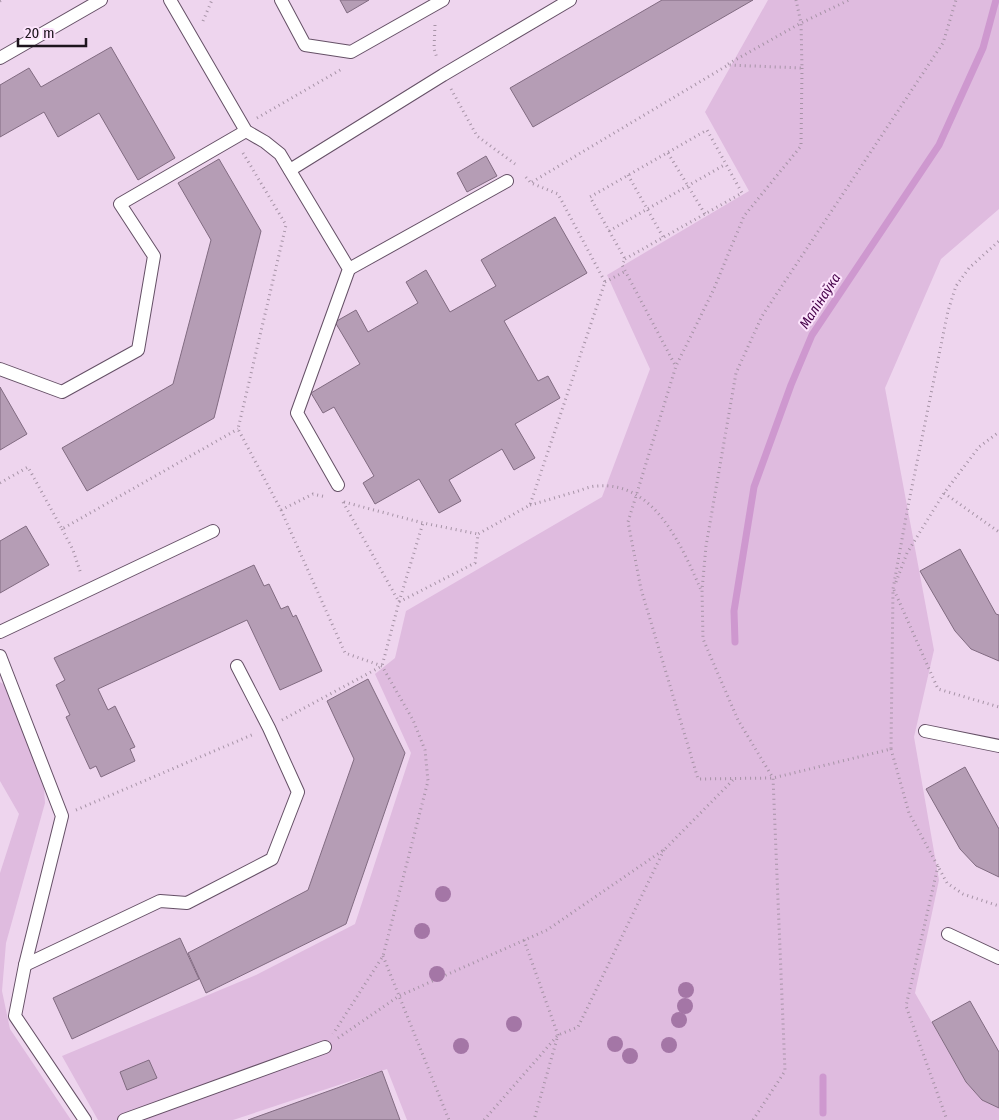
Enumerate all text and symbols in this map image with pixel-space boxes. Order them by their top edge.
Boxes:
scale bar [18,15,85,47]
text: 20 m [25,24,55,42]
water label: Малінаўка [796,270,844,332]

